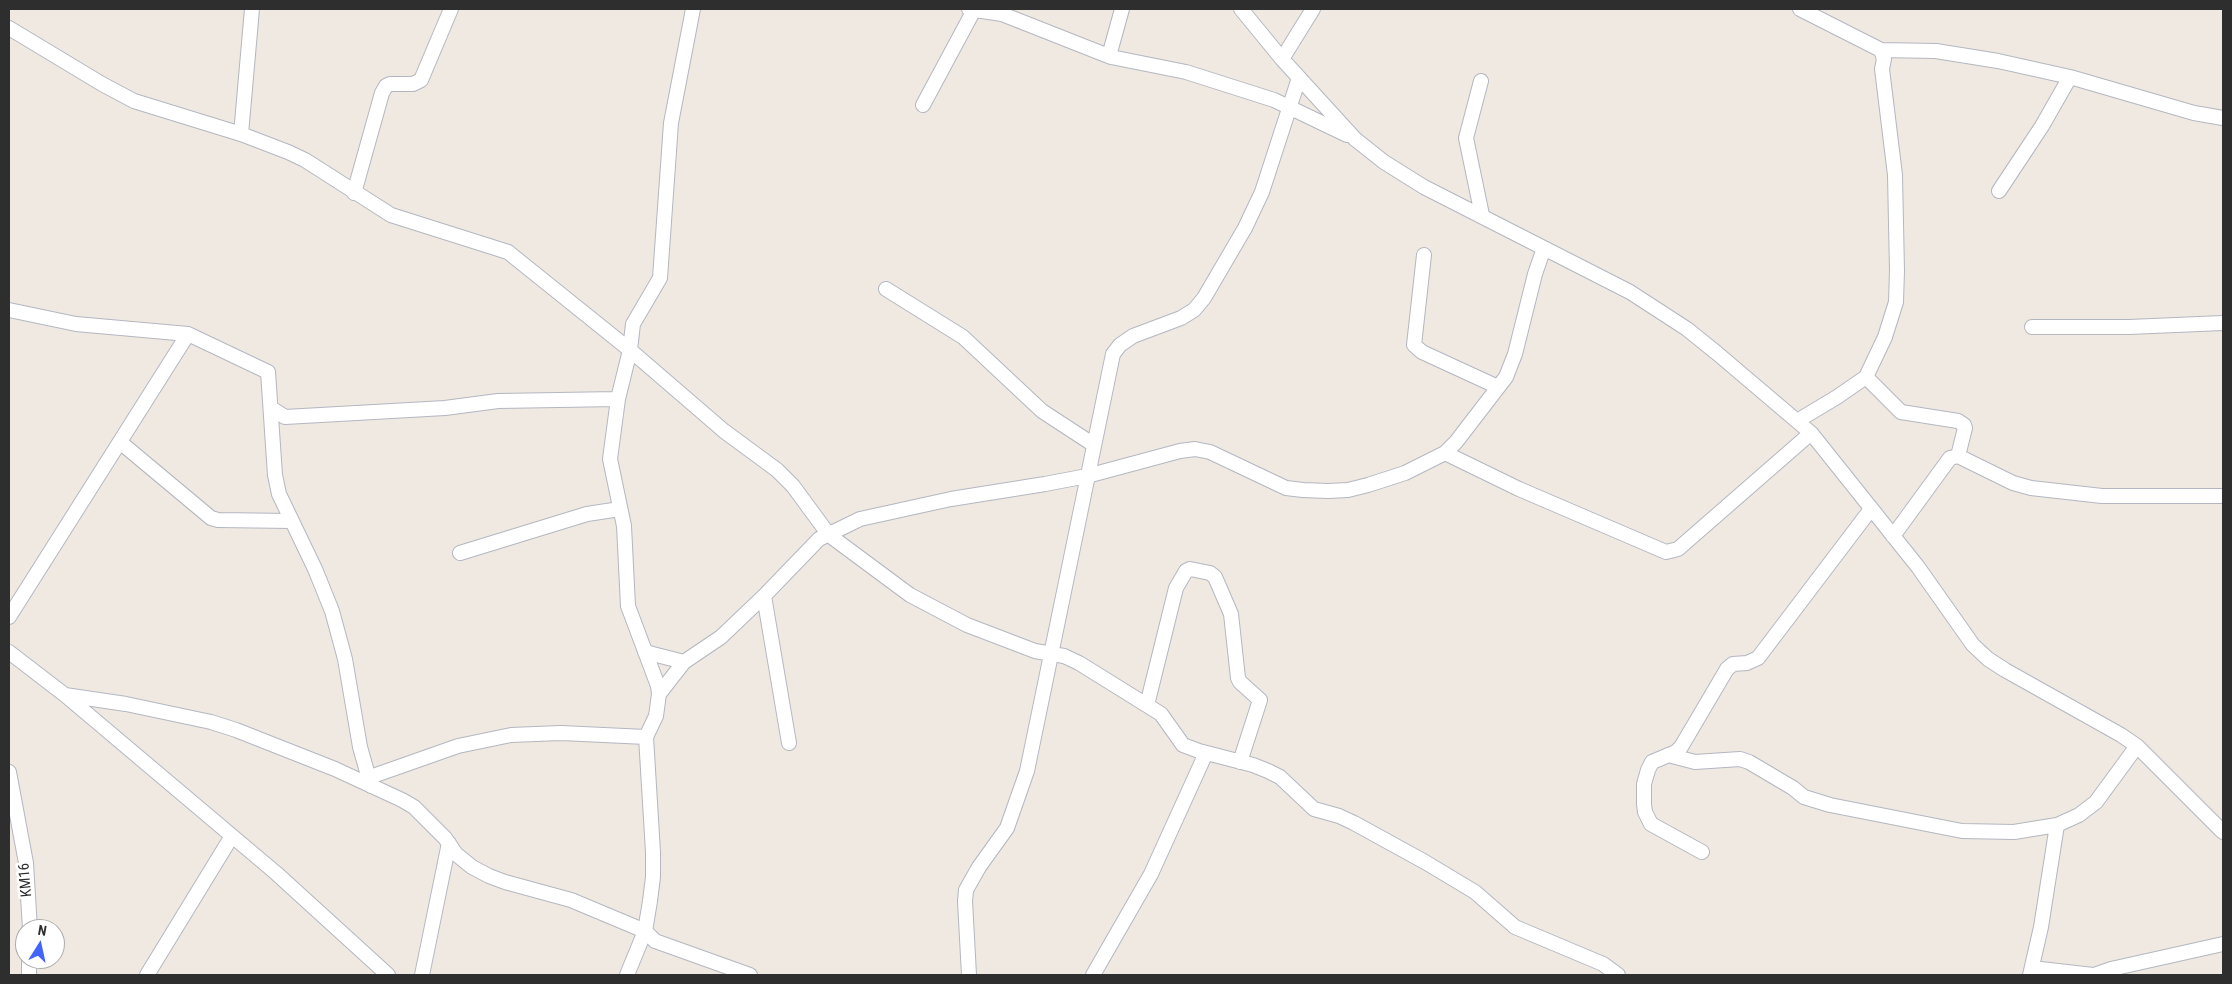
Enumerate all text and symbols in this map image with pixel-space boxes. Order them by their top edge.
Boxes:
street label: KM16 [16,862,36,898]
north arrow [15,919,65,969]
text: N [37,922,48,939]

